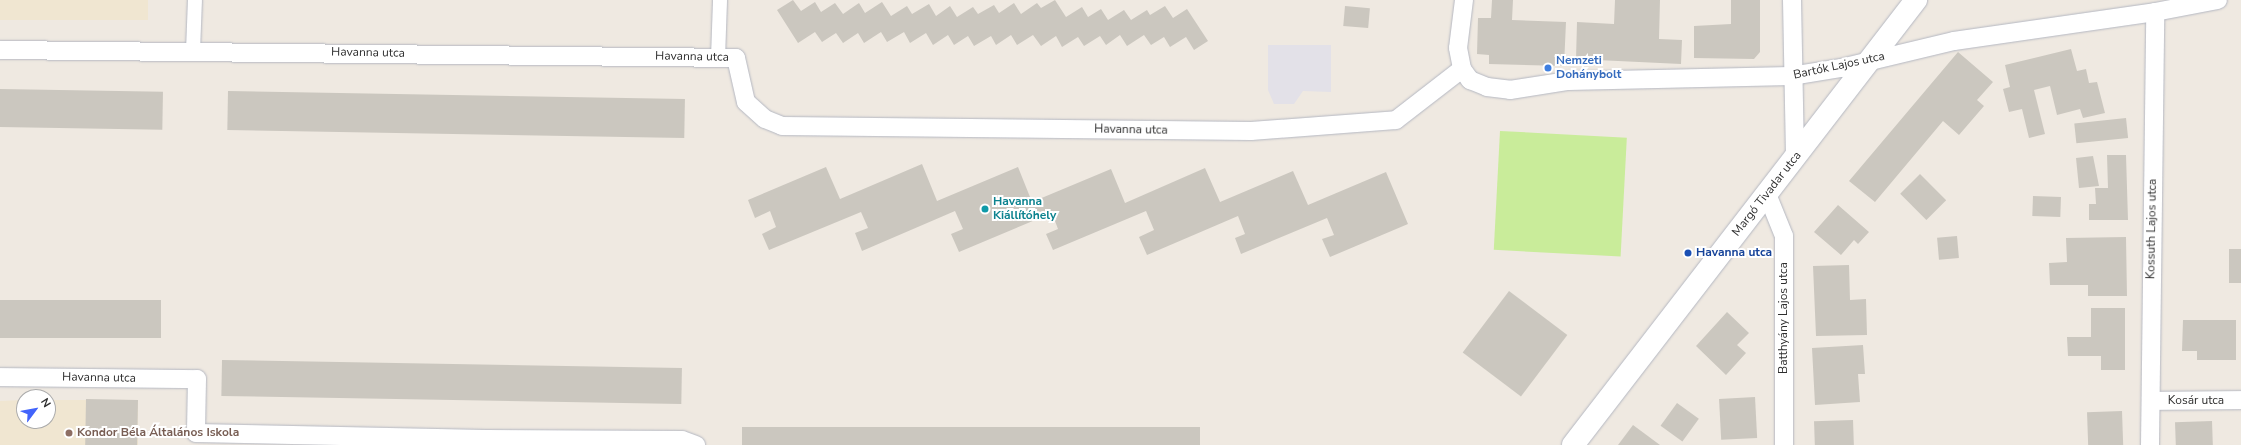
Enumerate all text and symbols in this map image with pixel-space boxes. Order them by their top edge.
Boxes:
street label: Havanna utca [331,45,405,61]
street label: Havanna utca [655,49,729,65]
street label: Bartók Lajos utca [1792,49,1886,83]
place label: Nemzeti Dohánybolt [1556,54,1621,82]
marker: Nemzeti Dohánybolt [1543,63,1553,73]
street label: Havanna utca [1094,122,1168,138]
street label: Margó Tivadar utca [1729,149,1805,239]
street label: Kossuth Lajos utca [2144,179,2160,279]
place label: Havanna Kiállítóhely [993,195,1056,223]
marker: Havanna Kiállítóhely [980,204,990,214]
place label: Havanna utca [1696,246,1772,260]
marker: Havanna utca [1683,248,1693,258]
street label: Batthyány Lajos utca [1777,262,1791,374]
street label: Havanna utca [62,370,136,386]
north arrow [16,389,56,429]
street label: Kosár utca [2168,394,2224,408]
text: N [37,395,54,410]
place label: Kondor Béla Általános Iskola [77,426,239,440]
marker: Kondor Béla Általános Iskola [64,428,74,438]

